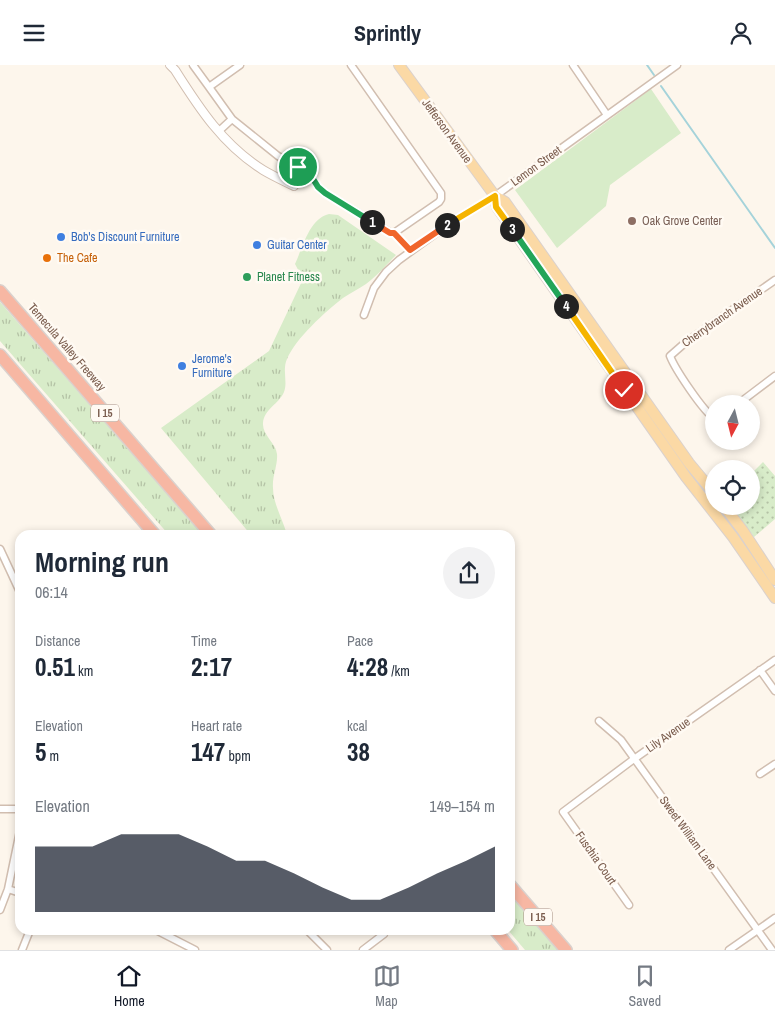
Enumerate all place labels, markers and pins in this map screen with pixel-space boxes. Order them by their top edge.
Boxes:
pin [277,146,319,188]
pin: 1 [360,209,384,235]
pin: 2 [434,213,460,237]
place label: Oak Grove Center [642,213,723,229]
marker: Oak Grove Center [626,215,638,227]
pin: 3 [500,217,524,241]
place label: Bob's Discount Furniture [71,229,180,245]
marker: Bob's Discount Furniture [55,231,67,243]
place label: Guitar Center [267,237,327,253]
marker: Guitar Center [251,239,263,251]
place label: The Cafe [57,250,97,266]
marker: The Cafe [41,252,53,264]
place label: Planet Fitness [257,269,320,285]
marker: Planet Fitness [241,271,253,283]
pin: 4 [554,293,578,319]
place label: Jerome's Furniture [192,351,232,381]
marker: Jerome's Furniture [176,360,188,372]
pin [603,369,645,411]

